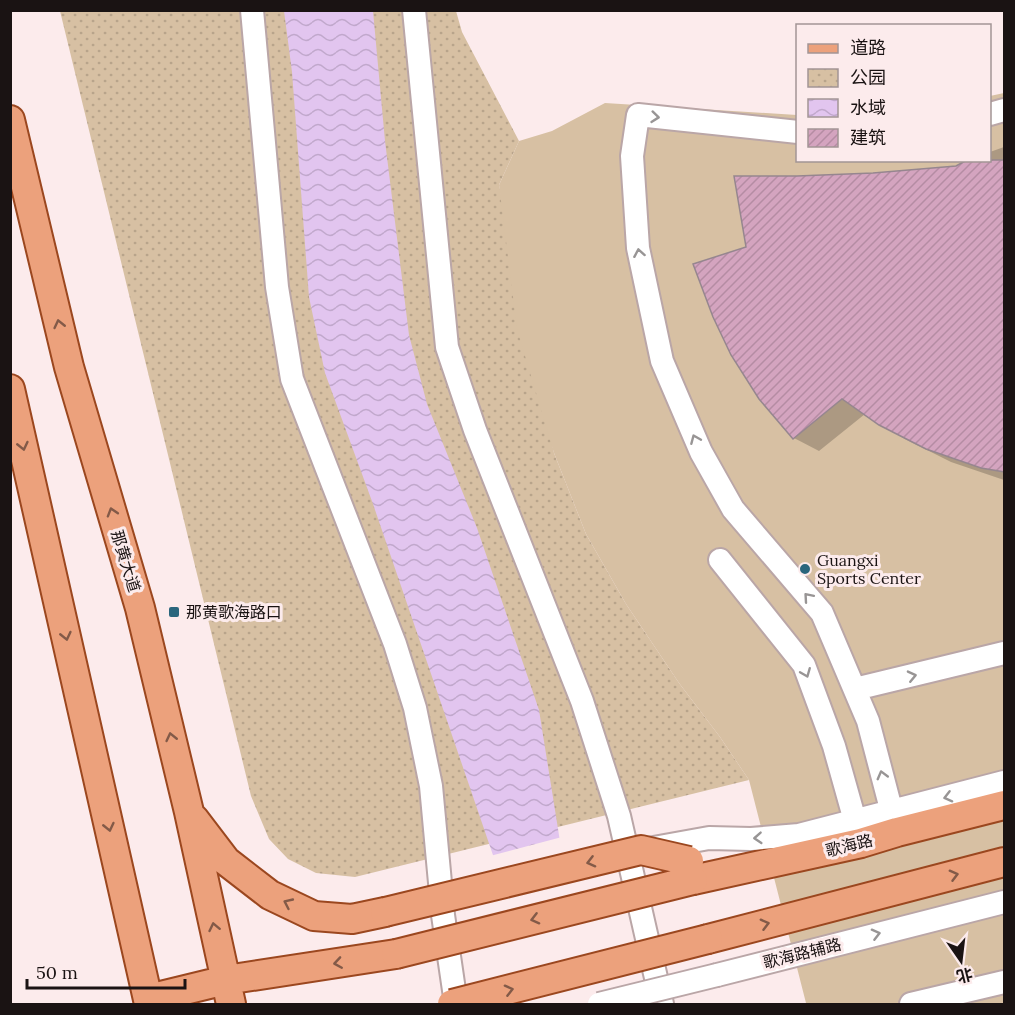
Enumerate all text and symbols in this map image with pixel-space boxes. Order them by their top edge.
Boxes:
legend [796,24,991,162]
text: 道路 [850,36,886,59]
text: 公园 [850,66,886,89]
text: 水域 [850,96,886,119]
one-way arrow [651,110,660,123]
text: 建筑 [850,126,886,149]
one-way arrow [633,249,646,259]
one-way arrow [53,319,66,329]
one-way arrow [690,435,702,446]
one-way arrow [16,441,29,451]
one-way arrow [107,507,119,518]
street label: 那黄大道 [107,527,145,595]
place label: Guangxi Sports Center [817,550,921,588]
marker: Guangxi Sports Center [798,562,812,576]
one-way arrow [804,593,815,604]
place label: 那黄歌海路口 [186,602,282,622]
marker: 那黄歌海路口 [167,605,181,619]
one-way arrow [59,631,72,641]
one-way arrow [799,667,811,678]
one-way arrow [907,670,917,683]
one-way arrow [165,732,178,742]
one-way arrow [877,771,890,781]
one-way arrow [943,789,953,802]
one-way arrow [102,821,115,831]
street label: 歌海路 [823,829,875,861]
one-way arrow [753,831,762,844]
one-way arrow [586,855,596,868]
one-way arrow [948,870,959,882]
one-way arrow [284,899,295,911]
one-way arrow [530,912,540,925]
one-way arrow [759,919,770,931]
one-way arrow [209,922,222,932]
one-way arrow [871,929,881,942]
north arrow [931,931,991,991]
street label: 歌海路辅路 [761,934,843,972]
scale bar [27,952,184,990]
one-way arrow [333,956,343,968]
text: 50 m [36,961,78,984]
text: 北 [954,964,975,987]
one-way arrow [503,985,513,997]

